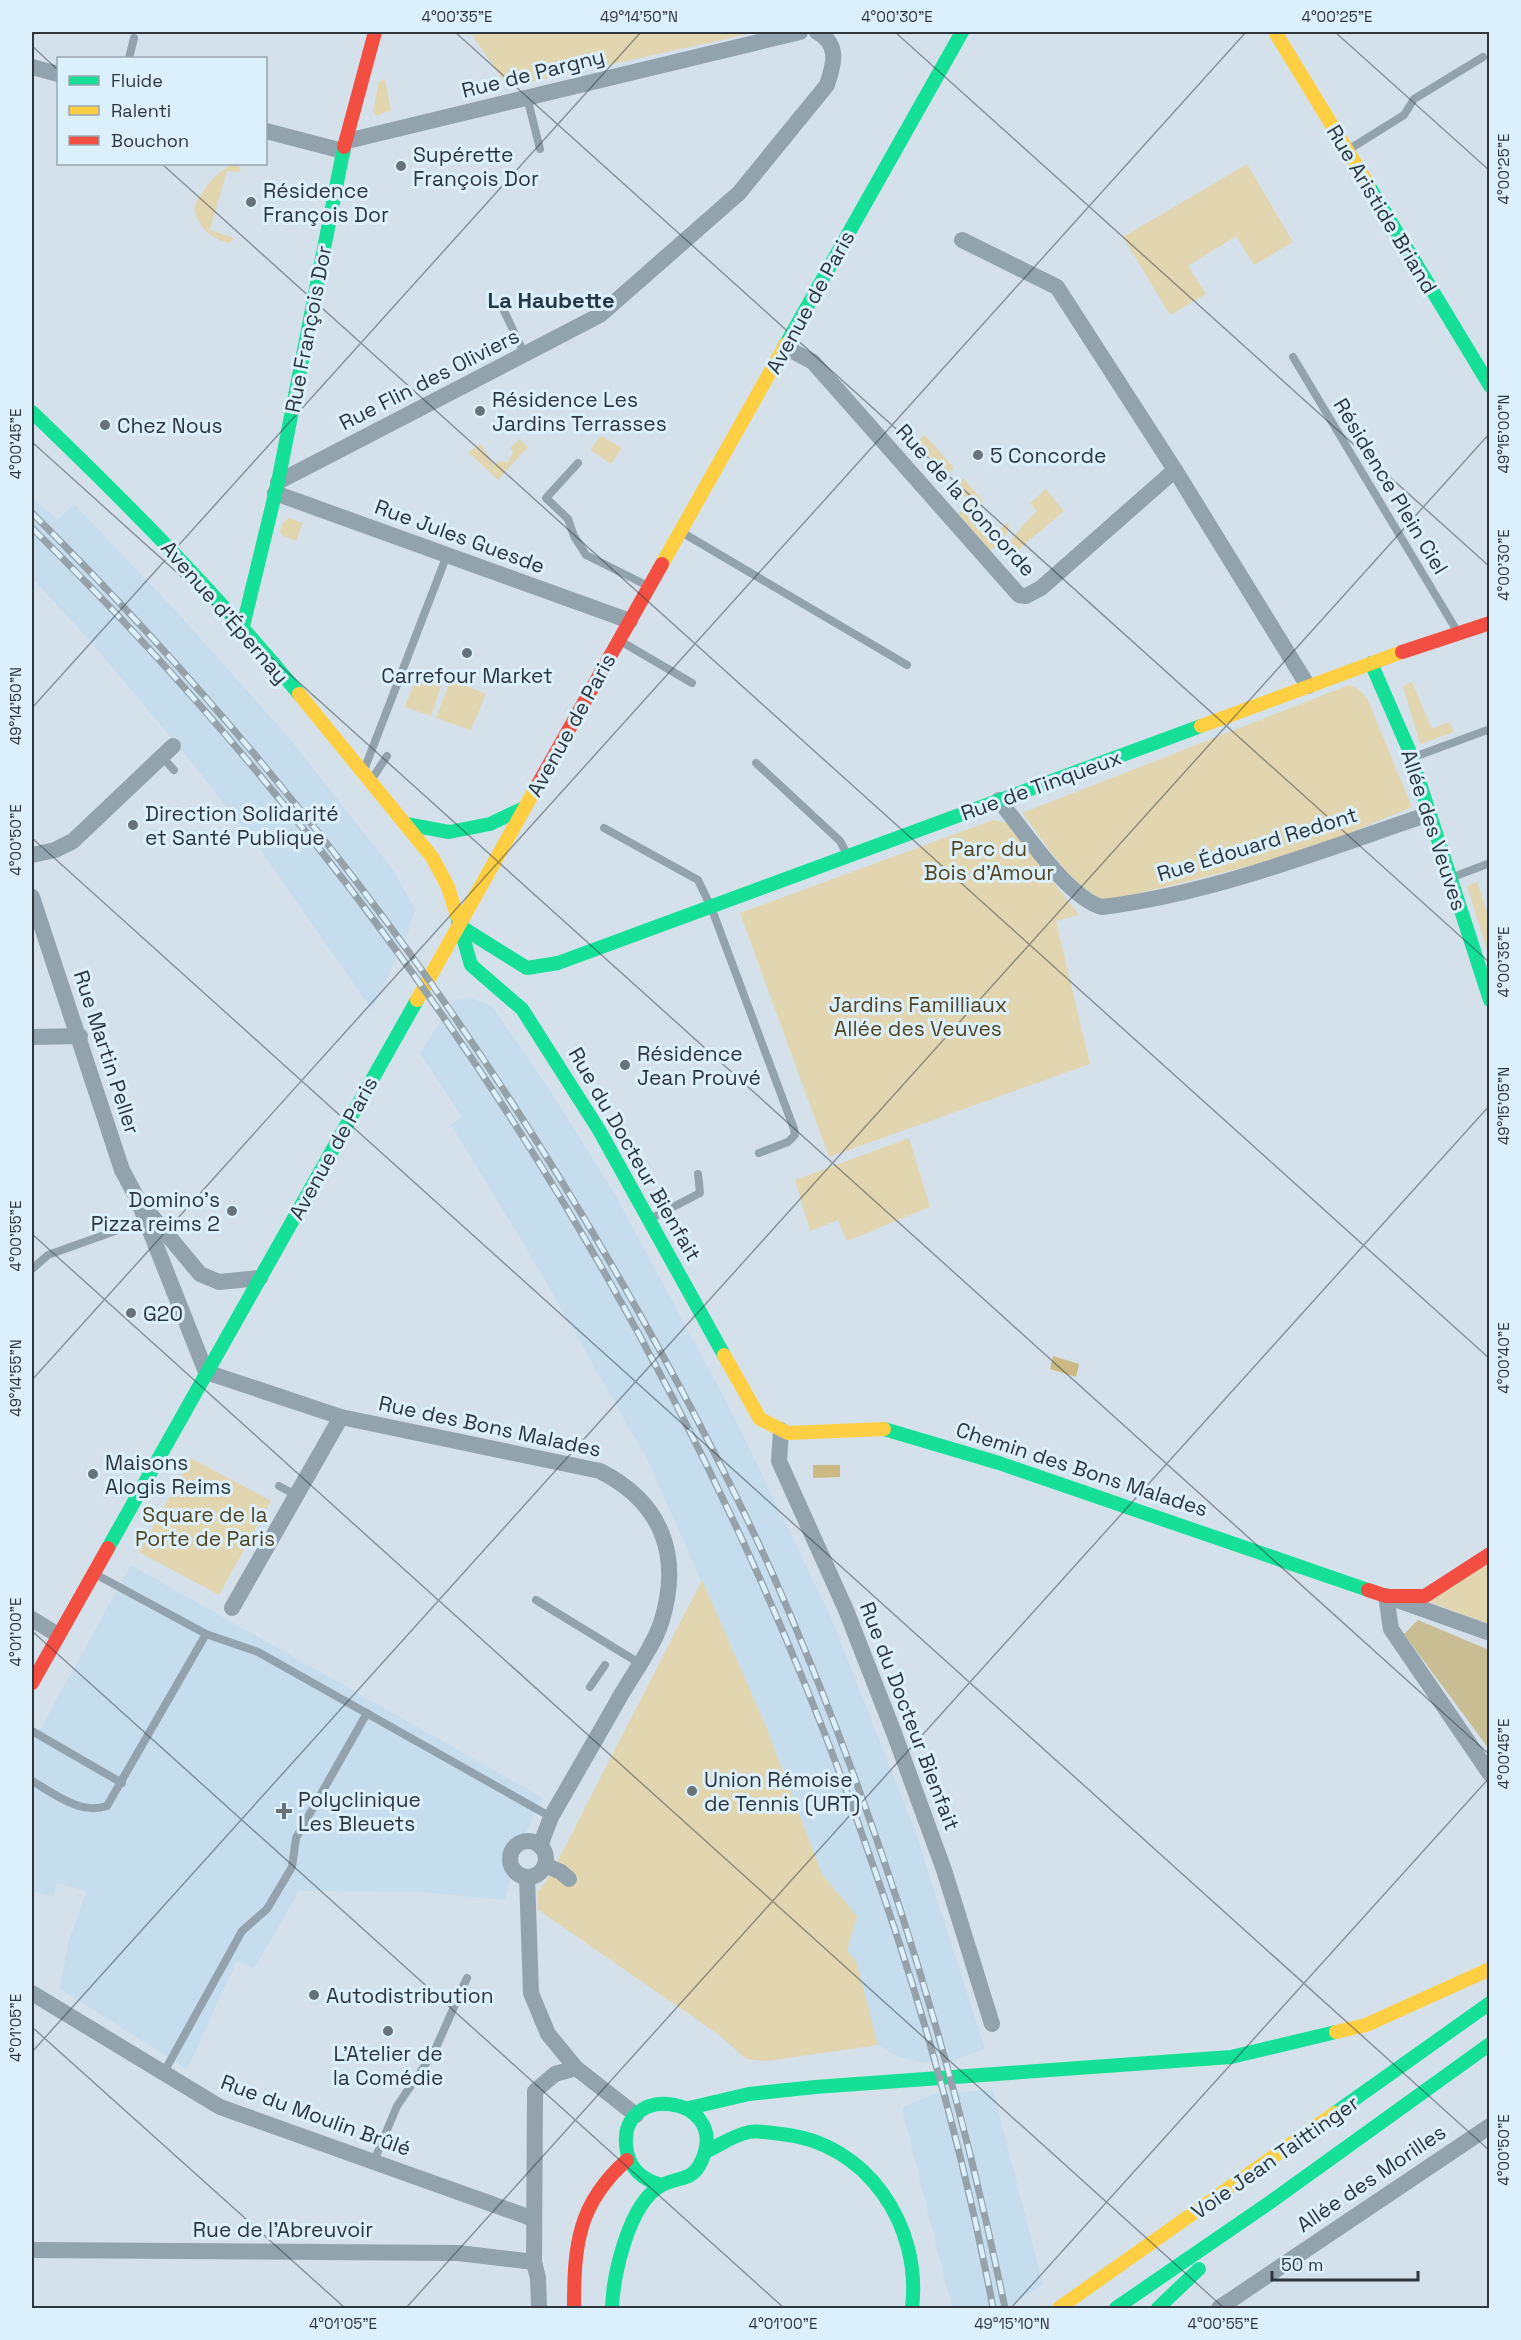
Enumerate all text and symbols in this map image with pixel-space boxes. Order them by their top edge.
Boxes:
text: 4°00'35"E [422,7,492,26]
text: 49°14'50"N [600,7,678,26]
text: 4°00'30"E [861,7,933,26]
text: 4°00'25"E [1302,7,1372,26]
street label: Rue de Pargny [459,42,607,104]
legend [57,57,267,165]
text: Fluide [111,69,163,92]
text: Ralenti [111,99,171,122]
street label: Rue Aristide Briand [1321,120,1443,298]
text: Bouchon [111,129,189,152]
text: 4°00'25"E [1494,134,1513,204]
place label: Supérette François Dor [413,141,539,192]
marker: Supérette François Dor [394,159,408,173]
place label: Résidence François Dor [263,177,389,228]
marker: Résidence François Dor [244,195,258,209]
street label: Avenue de Paris [760,226,860,378]
street label: Rue François Dor [279,243,337,415]
district label: La Haubette [487,286,615,314]
street label: Rue Flin des Oliviers [335,322,523,436]
place label: Résidence Les Jardins Terrasses [492,386,667,437]
street label: Résidence Plein Ciel [1328,393,1454,579]
text: 49°15'00"N [1494,395,1513,473]
marker: Résidence Les Jardins Terrasses [473,404,487,418]
text: 4°00'45"E [6,409,25,479]
place label: Chez Nous [117,412,223,439]
marker: Chez Nous [98,418,112,432]
street label: Rue de la Concorde [890,418,1042,582]
place label: 5 Concorde [990,442,1106,469]
marker: 5 Concorde [971,448,985,462]
street label: Rue Jules Guesde [371,493,549,579]
text: 4°00'30"E [1494,529,1513,601]
street label: Avenue d'Épernay [155,535,295,689]
marker: Carrefour Market [460,646,474,660]
street label: Avenue de Paris [521,649,621,801]
place label: Carrefour Market [381,662,553,689]
text: 49°14'50"N [6,667,25,745]
street label: Rue de Tinqueux [957,743,1125,827]
street label: Allée des Veuves [1395,746,1473,914]
place label: Direction Solidarité et Santé Publique [145,800,339,851]
street label: Rue Édouard Redont [1154,801,1360,887]
text: 4°00'50"E [6,804,25,876]
marker: Direction Solidarité et Santé Publique [126,818,140,832]
park label: Parc du Bois d'Amour [924,835,1054,886]
text: 4°00'35"E [1494,927,1513,997]
street label: Rue Martin Peller [68,967,146,1137]
park label: Jardins Familliaux Allée des Veuves [829,991,1007,1042]
place label: Résidence Jean Prouvé [637,1040,761,1091]
street label: Rue du Docteur Bienfait [563,1042,707,1266]
marker: Résidence Jean Prouvé [618,1058,632,1072]
text: 49°15'05"N [1494,1067,1513,1145]
street label: Avenue de Paris [283,1072,383,1224]
place label: Domino's Pizza reims 2 [91,1186,220,1237]
text: 4°00'55"E [6,1201,25,1271]
marker: Domino's Pizza reims 2 [225,1204,239,1218]
place label: G20 [143,1300,183,1327]
marker: G20 [124,1306,138,1320]
text: 4°00'40"E [1494,1322,1513,1394]
text: 49°14'55"N [6,1339,25,1417]
street label: Rue des Bons Malades [376,1389,604,1463]
street label: Chemin des Bons Malades [953,1416,1211,1522]
place label: Maisons Alogis Reims [105,1449,231,1500]
marker: Maisons Alogis Reims [86,1467,100,1481]
park label: Square de la Porte de Paris [135,1501,275,1552]
text: 4°01'00"E [6,1598,25,1666]
street label: Rue du Docteur Bienfait [854,1598,966,1834]
text: 4°00'45"E [1494,1719,1513,1789]
place label: Union Rémoise de Tennis (URT) [704,1766,860,1817]
marker: Union Rémoise de Tennis (URT) [685,1784,699,1798]
place label: Polyclinique Les Bleuets [298,1786,421,1837]
marker: Polyclinique Les Bleuets [275,1802,293,1820]
place label: Autodistribution [326,1982,494,2009]
marker: Autodistribution [307,1988,321,2002]
text: 4°01'05"E [6,1994,25,2062]
marker: L'Atelier de la Comédie [381,2024,395,2038]
place label: L'Atelier de la Comédie [333,2040,443,2091]
street label: Rue du Moulin Brûlé [217,2068,415,2162]
street label: Voie Jean Taittinger [1186,2089,1364,2225]
text: 4°00'50"E [1494,2114,1513,2186]
street label: Allée des Morilles [1291,2118,1451,2238]
street label: Rue de l'Abreuvoir [193,2216,373,2243]
scale bar [1272,2244,1418,2282]
text: 50 m [1281,2253,1323,2276]
text: 4°01'05"E [309,2314,377,2333]
text: 4°01'00"E [749,2314,817,2333]
text: 49°15'10"N [974,2314,1050,2333]
text: 4°00'55"E [1188,2314,1258,2333]

